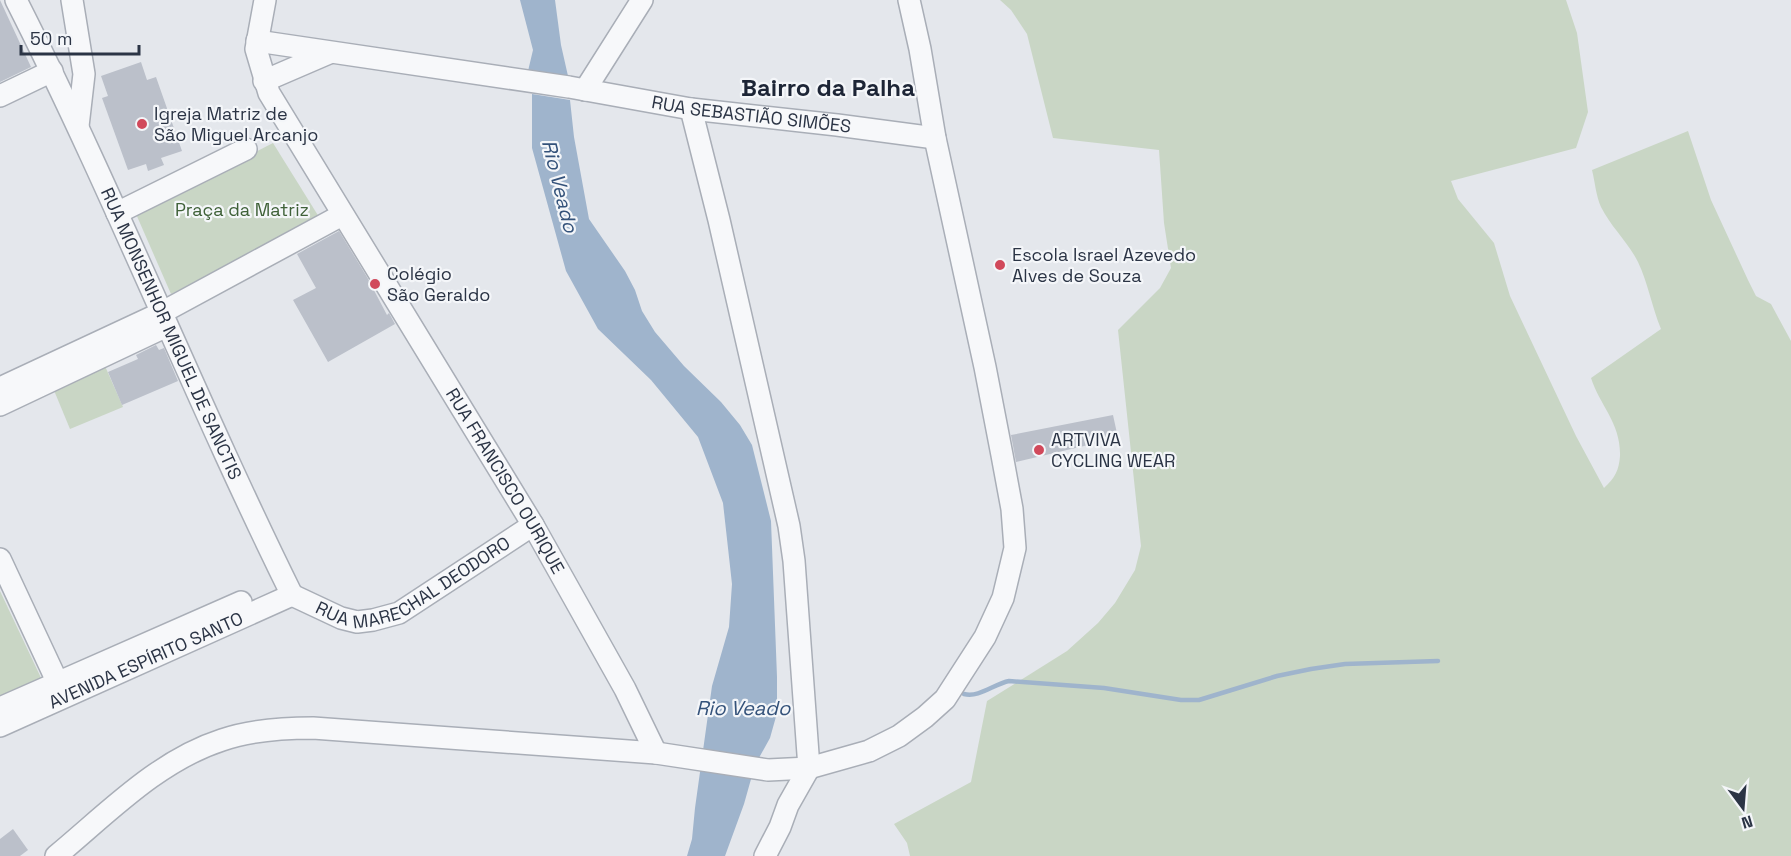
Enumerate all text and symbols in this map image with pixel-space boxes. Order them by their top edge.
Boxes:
scale bar [21,18,140,56]
text: 50 m [30,27,72,50]
district label: Bairro da Palha [741,72,915,103]
street label: RUA SEBASTIÃO SIMÕES [650,90,853,138]
place label: Igreja Matriz de São Miguel Arcanjo [154,102,318,146]
marker: Igreja Matriz de São Miguel Arcanjo [135,117,149,131]
water label: Rio Veado [536,137,584,236]
street label: RUA MONSENHOR MIGUEL DE SANCTIS [96,184,247,483]
park label: Praça da Matriz [175,198,309,221]
place label: Escola Israel Azevedo Alves de Souza [1012,243,1196,287]
marker: Escola Israel Azevedo Alves de Souza [993,258,1007,272]
place label: Colégio São Geraldo [387,262,490,306]
marker: Colégio São Geraldo [368,277,382,291]
street label: RUA FRANCISCO OURIQUE [441,384,570,578]
place label: ARTVIVA CYCLING WEAR [1051,428,1175,472]
marker: ARTVIVA CYCLING WEAR [1032,443,1046,457]
street label: RUA MARECHAL DEODORO [312,531,514,633]
street label: AVENIDA ESPÍRITO SANTO [45,606,247,714]
water label: Rio Veado [696,695,791,721]
north arrow [1713,778,1773,838]
text: N [1739,810,1755,834]

